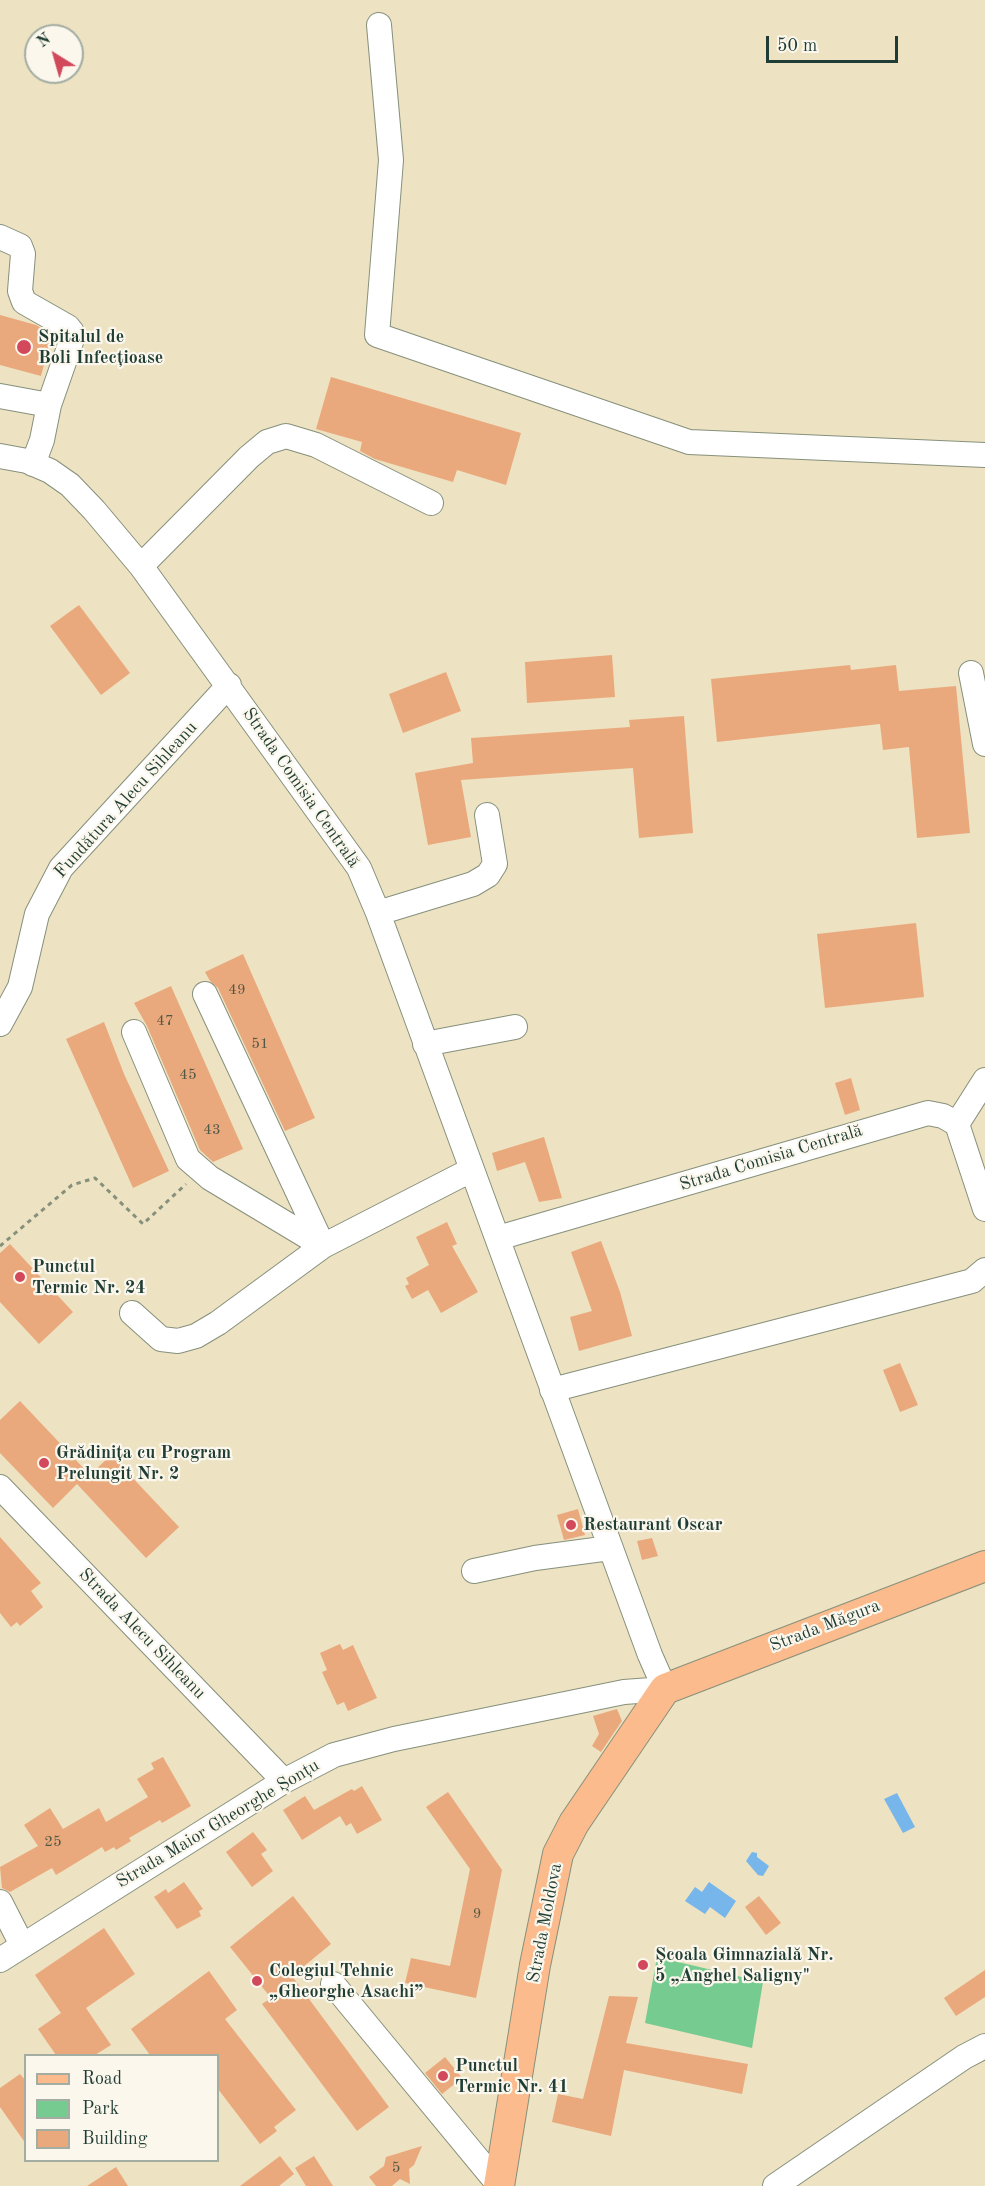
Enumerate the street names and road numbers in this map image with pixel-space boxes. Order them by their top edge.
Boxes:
street label: Strada Comisia Centrală [238,704,364,872]
street label: Fundătura Alecu Sihleanu [50,717,202,883]
street label: Strada Comisia Centrală [677,1120,865,1196]
street label: Strada Alecu Sihleanu [74,1564,210,1704]
street label: Strada Măgura [767,1595,883,1657]
street label: Strada Maior Gheorghe Șonțu [113,1755,323,1893]
street label: Strada Moldova [523,1861,567,1985]

